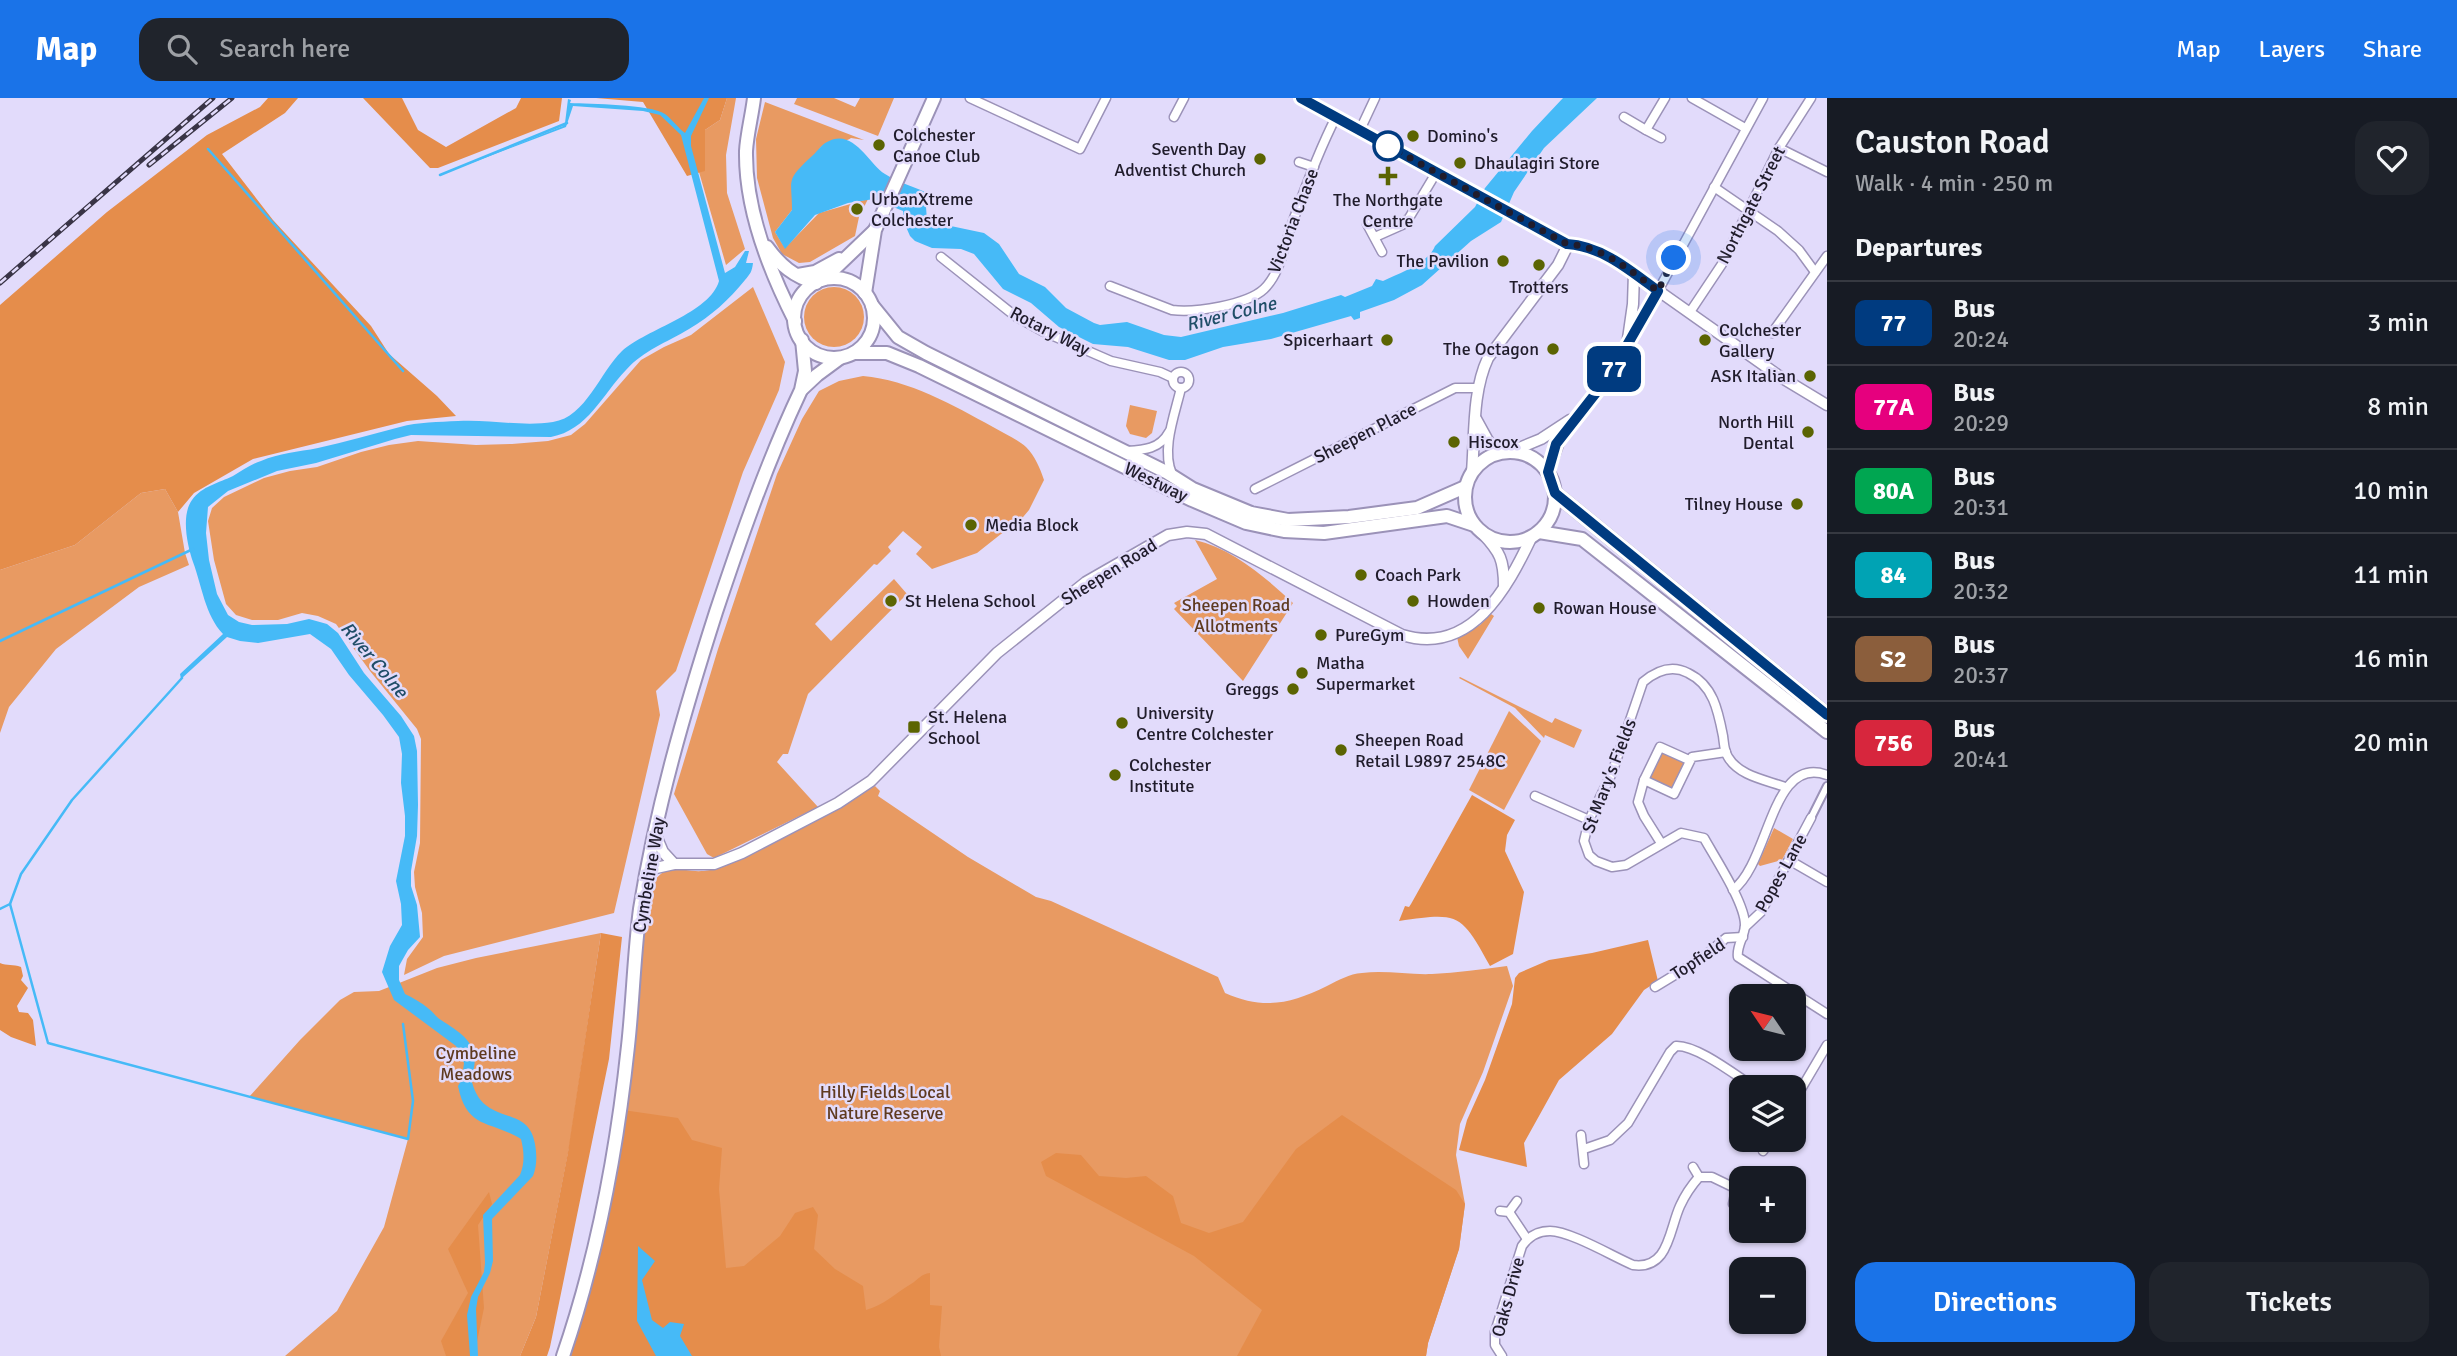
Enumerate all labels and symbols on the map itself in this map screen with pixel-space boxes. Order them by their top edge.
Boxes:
place label: Colchester Canoe Club [893,124,980,167]
place label: Domino's [1427,125,1498,147]
marker: Domino's [1405,128,1421,144]
unlabelled marker [1373,131,1403,161]
marker: Colchester Canoe Club [871,137,887,153]
place label: Seventh Day Adventist Church [1114,138,1247,181]
street label: Northgate Street [1712,142,1790,268]
marker: Seventh Day Adventist Church [1252,151,1268,167]
place label: Dhaulagiri Store [1474,152,1600,174]
marker: Dhaulagiri Store [1452,155,1468,171]
street label: Victoria Chase [1263,165,1323,277]
marker: The Northgate Centre [1378,166,1398,186]
place label: UrbanXtreme Colchester [871,188,973,231]
place label: The Northgate Centre [1333,189,1443,232]
marker: UrbanXtreme Colchester [849,201,865,217]
your location [1656,240,1691,275]
place label: The Pavilion [1397,250,1489,272]
marker: The Pavilion [1495,253,1511,269]
marker: Trotters [1531,257,1547,273]
place label: Trotters [1509,276,1569,298]
water label: River Colne [1183,291,1280,337]
street label: Rotary Way [1006,302,1094,361]
place label: Colchester Gallery [1719,319,1802,362]
place label: Spicerhaart [1283,329,1373,351]
marker: Spicerhaart [1379,332,1395,348]
marker: Colchester Gallery [1697,332,1713,348]
place label: The Octagon [1443,338,1539,360]
marker: The Octagon [1545,341,1561,357]
line badge: 77 [1582,346,1646,392]
place label: ASK Italian [1711,365,1796,387]
marker: ASK Italian [1802,368,1818,384]
street label: Sheepen Place [1310,398,1420,468]
place label: North Hill Dental [1718,411,1794,454]
marker: North Hill Dental [1800,424,1816,440]
place label: Hiscox [1468,431,1519,453]
marker: Hiscox [1446,434,1462,450]
street label: Westway [1121,457,1192,507]
place label: Tilney House [1685,493,1783,515]
marker: Tilney House [1789,496,1805,512]
place label: Media Block [985,514,1079,536]
marker: Media Block [963,517,979,533]
street label: Sheepen Road [1057,534,1161,610]
place label: Coach Park [1375,564,1461,586]
marker: Coach Park [1353,567,1369,583]
place label: St Helena School [905,590,1036,612]
place label: Howden [1427,590,1490,612]
marker: St Helena School [883,593,899,609]
marker: Howden [1405,593,1421,609]
park label: Sheepen Road Allotments [1182,594,1290,637]
place label: Rowan House [1553,597,1657,619]
marker: Rowan House [1531,600,1547,616]
water label: River Colne [335,617,414,704]
place label: PureGym [1335,624,1404,646]
marker: PureGym [1313,627,1329,643]
place label: Matha Supermarket [1316,652,1415,695]
marker: Matha Supermarket [1294,665,1310,681]
place label: Greggs [1225,678,1279,700]
marker: Greggs [1285,681,1301,697]
place label: University Centre Colchester [1136,702,1274,745]
place label: St. Helena School [928,706,1007,749]
marker: University Centre Colchester [1114,715,1130,731]
street label: St Mary's Fields [1577,716,1641,836]
marker: St. Helena School [906,719,922,735]
place label: Sheepen Road Retail L9897 2548C [1355,729,1506,772]
marker: Sheepen Road Retail L9897 2548C [1333,742,1349,758]
place label: Colchester Institute [1129,754,1212,797]
marker: Colchester Institute [1107,767,1123,783]
street label: Cymbeline Way [628,815,670,934]
street label: Popes Lane [1750,830,1812,916]
street label: Topfield [1667,933,1729,985]
north arrow [1729,984,1806,1060]
park label: Cymbeline Meadows [435,1042,517,1085]
park label: Hilly Fields Local Nature Reserve [820,1081,950,1124]
street label: Oaks Drive [1487,1255,1529,1339]

